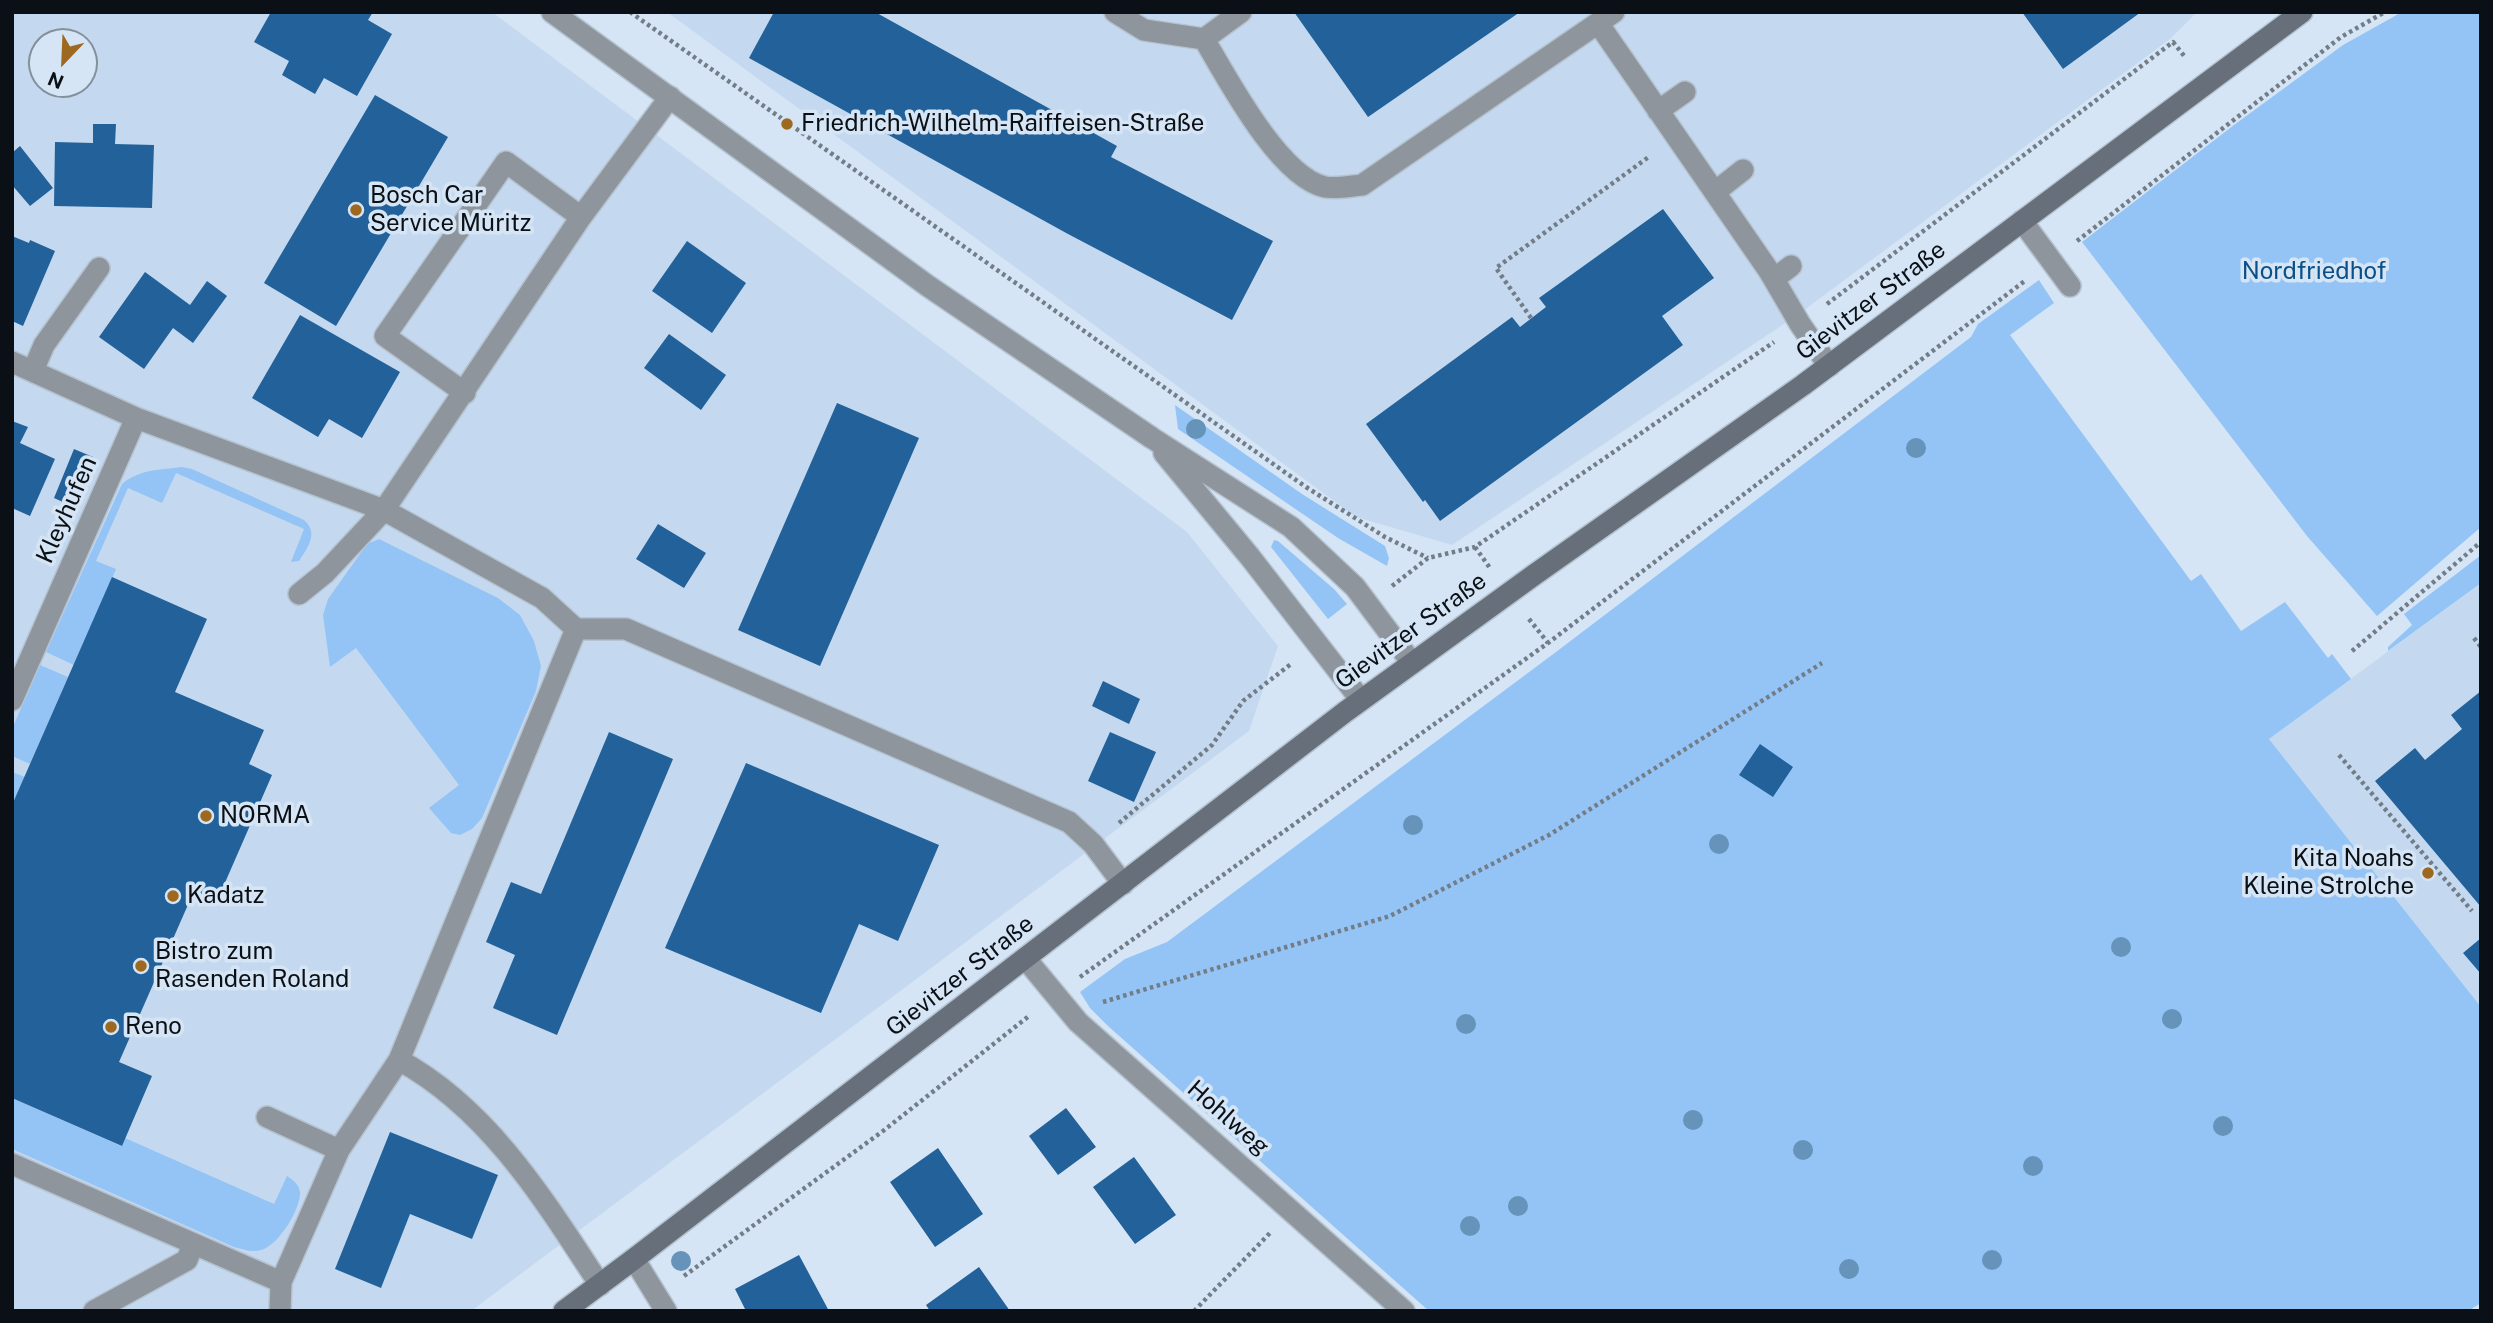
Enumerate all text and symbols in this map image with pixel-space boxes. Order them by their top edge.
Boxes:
north arrow [28,28,98,98]
text: N [44,67,67,94]
place label: Friedrich-Wilhelm-Raiffeisen-Straße [801,110,1204,138]
marker: Friedrich-Wilhelm-Raiffeisen-Straße [779,116,795,132]
place label: Bosch Car Service Müritz [370,182,531,238]
marker: Bosch Car Service Müritz [348,202,364,218]
street label: Gievitzer Straße [1791,236,1951,366]
park label: Nordfriedhof [2242,258,2386,286]
street label: Kleyhufen [31,452,103,568]
street label: Gievitzer Straße [1330,567,1492,695]
place label: NORMA [220,802,310,830]
marker: NORMA [198,808,214,824]
place label: Kita Noahs Kleine Strolche [2243,845,2414,901]
marker: Kita Noahs Kleine Strolche [2420,865,2436,881]
place label: Kadatz [187,882,264,910]
marker: Kadatz [165,888,181,904]
street label: Gievitzer Straße [880,909,1040,1043]
place label: Bistro zum Rasenden Roland [155,938,349,994]
marker: Bistro zum Rasenden Roland [133,958,149,974]
place label: Reno [125,1013,182,1041]
marker: Reno [103,1019,119,1035]
street label: Hohlweg [1181,1075,1275,1161]

